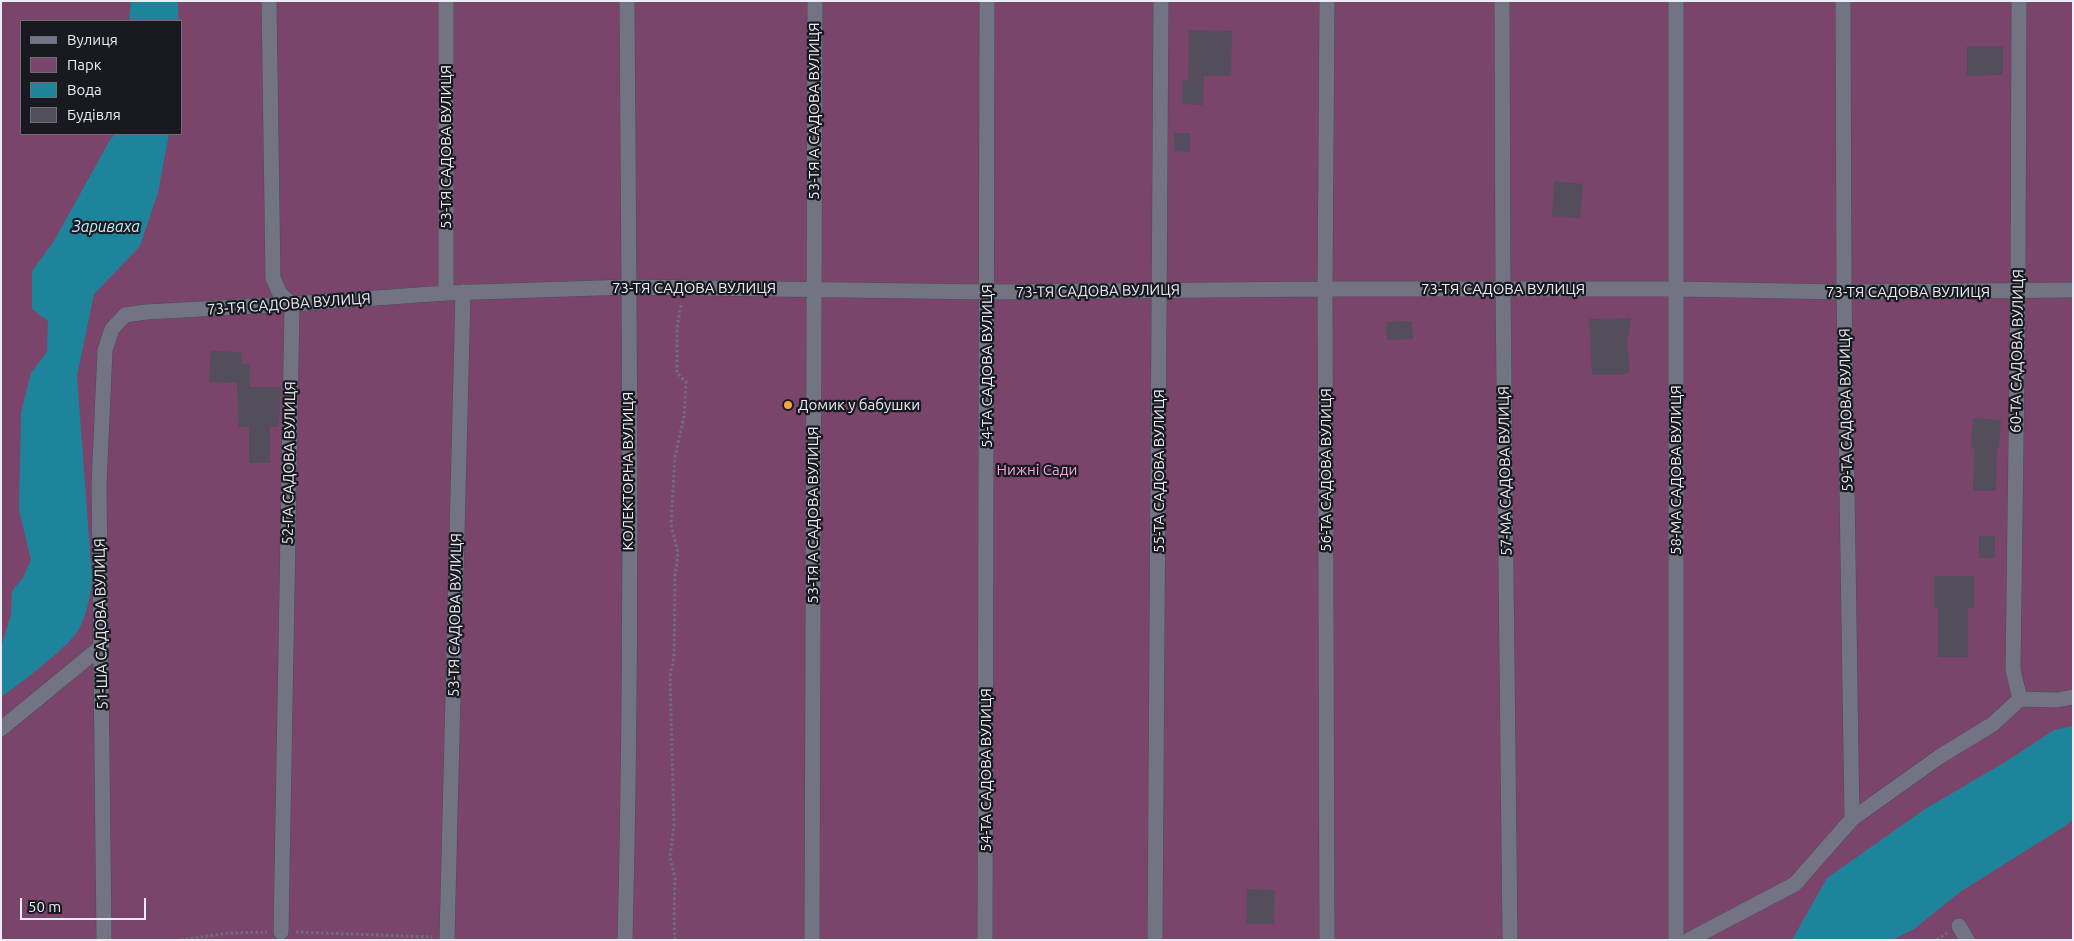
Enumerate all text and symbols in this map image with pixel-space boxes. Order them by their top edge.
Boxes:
legend [20,20,182,135]
street label: 53-ТЯ А САДОВА ВУЛИЦЯ [805,22,823,200]
text: Вулиця [67,31,118,48]
text: Парк [67,56,102,73]
street label: 53-ТЯ САДОВА ВУЛИЦЯ [437,65,455,229]
text: Вода [67,81,102,98]
text: Будівля [67,106,121,123]
water label: Зариваха [72,217,140,237]
street label: 60-ТА САДОВА ВУЛИЦЯ [2007,269,2027,433]
street label: 73-ТЯ САДОВА ВУЛИЦЯ [612,279,776,297]
street label: 73-ТЯ САДОВА ВУЛИЦЯ [1421,280,1585,298]
street label: 73-ТЯ САДОВА ВУЛИЦЯ [1016,281,1180,301]
street label: 73-ТЯ САДОВА ВУЛИЦЯ [1826,283,1990,301]
street label: 54-ТА САДОВА ВУЛИЦЯ [978,284,996,448]
street label: 73-ТЯ САДОВА ВУЛИЦЯ [207,289,371,319]
street label: 59-ТА САДОВА ВУЛИЦЯ [1836,328,1856,492]
street label: 52-ГА САДОВА ВУЛИЦЯ [279,381,299,545]
street label: 58-МА САДОВА ВУЛИЦЯ [1667,385,1685,555]
street label: 57-МА САДОВА ВУЛИЦЯ [1495,386,1515,556]
street label: 56-ТА САДОВА ВУЛИЦЯ [1317,388,1335,552]
street label: 55-ТА САДОВА ВУЛИЦЯ [1150,389,1168,553]
street label: КОЛЕКТОРНА ВУЛИЦЯ [619,392,637,550]
place label: Домик у бабушки [798,396,920,414]
marker: Домик у бабушки [782,399,794,411]
street label: 53-ТЯ А САДОВА ВУЛИЦЯ [804,426,822,604]
park label: Нижні Сади [997,461,1077,479]
street label: 53-ТЯ САДОВА ВУЛИЦЯ [445,533,465,697]
street label: 51-ША САДОВА ВУЛИЦЯ [91,538,111,710]
street label: 54-ТА САДОВА ВУЛИЦЯ [977,688,995,852]
scale bar [22,888,149,920]
text: 50 m [28,898,61,915]

